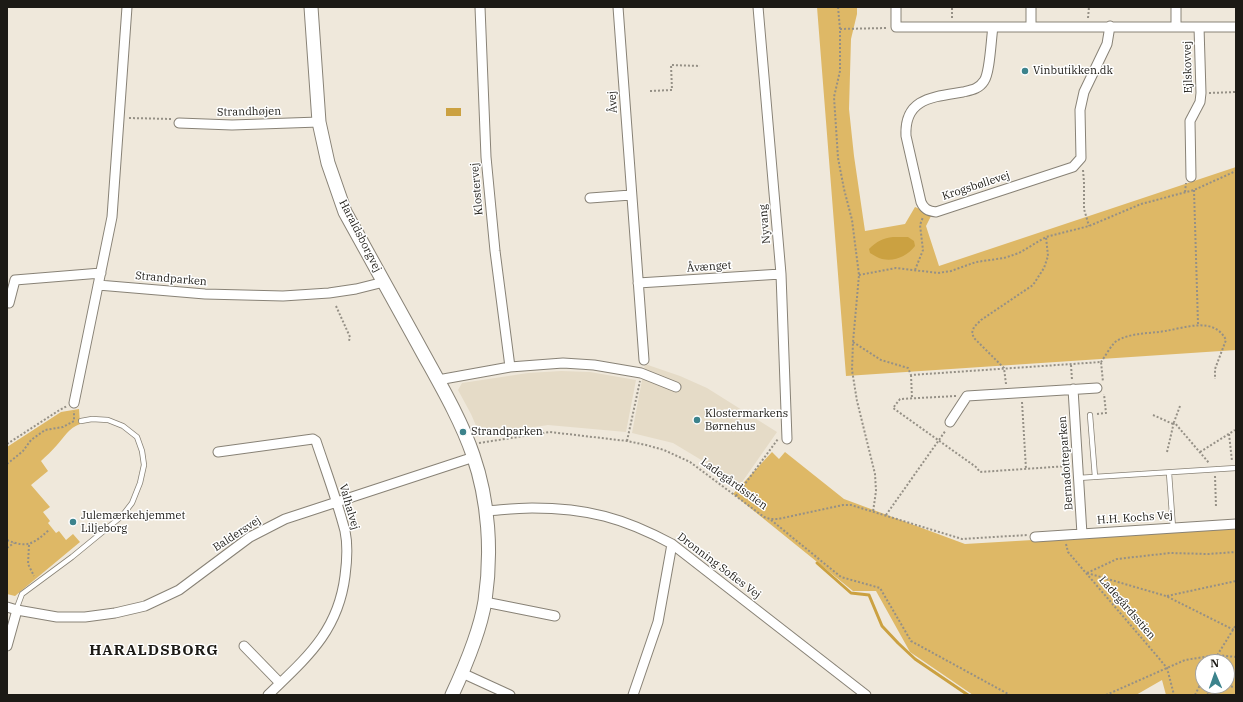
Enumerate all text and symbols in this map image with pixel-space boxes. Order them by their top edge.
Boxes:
street label: Ejlskovvej [1181,41,1195,93]
place label: Vinbutikken.dk [1033,64,1113,78]
marker: Vinbutikken.dk [1020,66,1030,76]
street label: Åvej [606,90,620,114]
street label: Strandhøjen [217,105,281,119]
street label: Klostervej [468,162,486,216]
street label: Krogsbøllevej [940,169,1012,203]
street label: Haraldsborgvej [336,197,384,275]
street label: Nyvang [757,204,773,244]
street label: Åvænget [686,259,732,275]
street label: Strandparken [135,269,207,289]
place label: Klostermarkens Børnehus [705,407,788,433]
marker: Klostermarkens Børnehus [692,415,702,425]
street label: Bernadotteparken [1056,415,1076,511]
place label: Strandparken [471,425,543,439]
marker: Strandparken [458,427,468,437]
street label: Ladegårdsstien [698,455,770,513]
street label: Valhalvej [336,483,362,531]
place label: Julemærkehjemmet Liljeborg [81,509,185,535]
street label: H.H. Kochs Vej [1097,509,1173,527]
street label: Baldersvej [211,514,263,554]
marker: Julemærkehjemmet Liljeborg [68,517,78,527]
street label: Dronning Sofies Vej [675,530,763,602]
street label: Ladegårdsstien [1096,574,1158,642]
district label: HARALDSBORG [89,642,219,660]
north arrow [1195,654,1235,694]
text: N [1210,656,1219,670]

